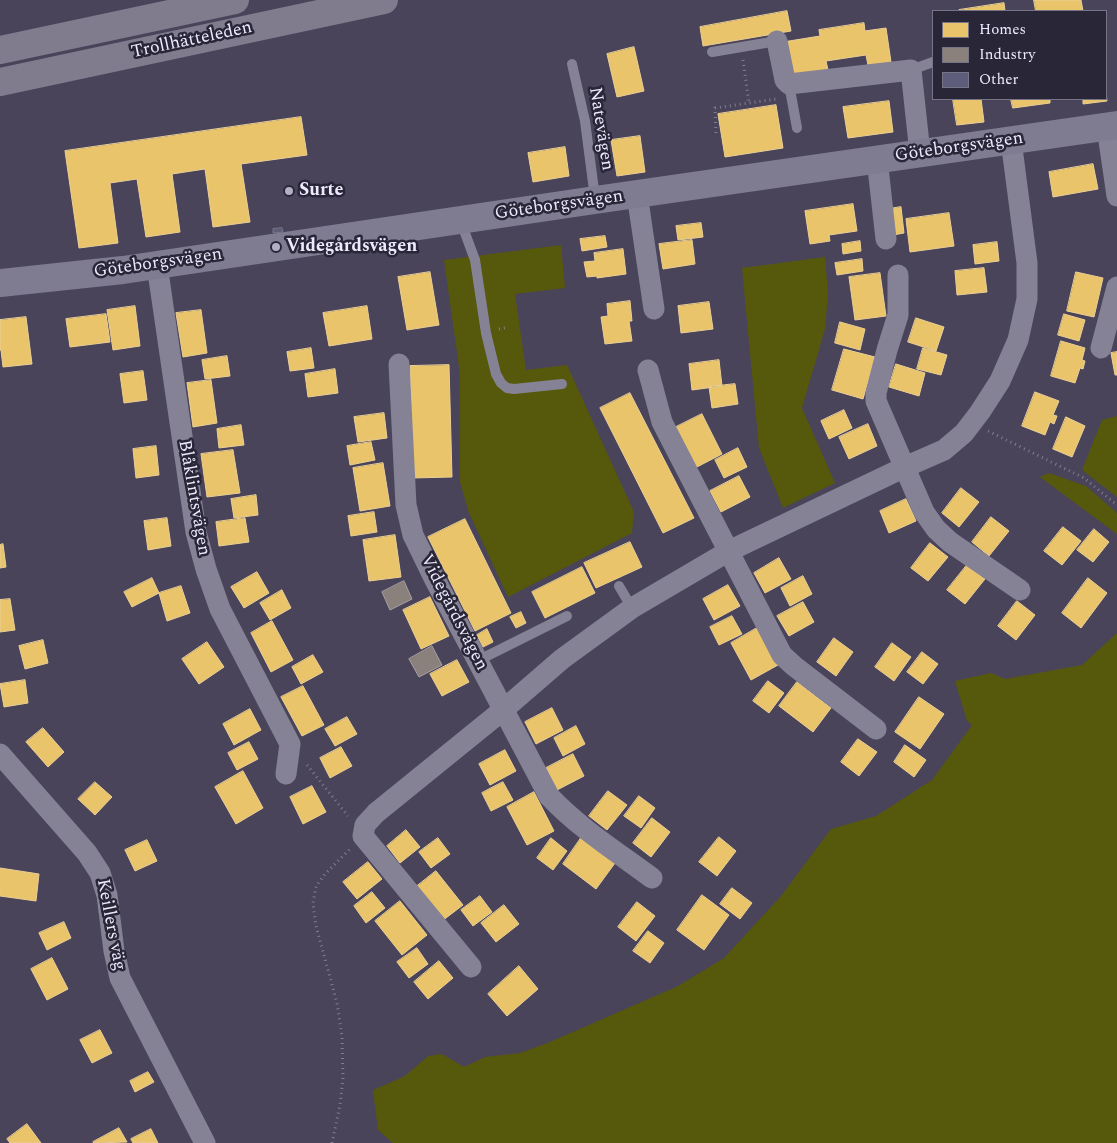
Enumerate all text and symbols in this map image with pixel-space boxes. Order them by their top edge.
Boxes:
legend [932,10,1107,100]
street label: Trollhätteleden [130,18,254,64]
text: Homes [979,18,1026,41]
text: Industry [979,43,1035,66]
text: Other [979,68,1018,91]
street label: Natevägen [583,86,617,172]
street label: Göteborgsvägen [893,128,1025,168]
place label: Surte [299,180,343,202]
marker: Surte [283,185,295,197]
street label: Göteborgsvägen [493,186,625,226]
place label: Videgårdsvägen [286,236,417,258]
marker: Videgårdsvägen [270,241,282,253]
street label: Göteborgsvägen [92,244,224,284]
street label: Blåklintsvägen [172,438,214,558]
street label: Videgårdsvägen [414,551,492,675]
street label: Keillers väg [91,877,129,973]

